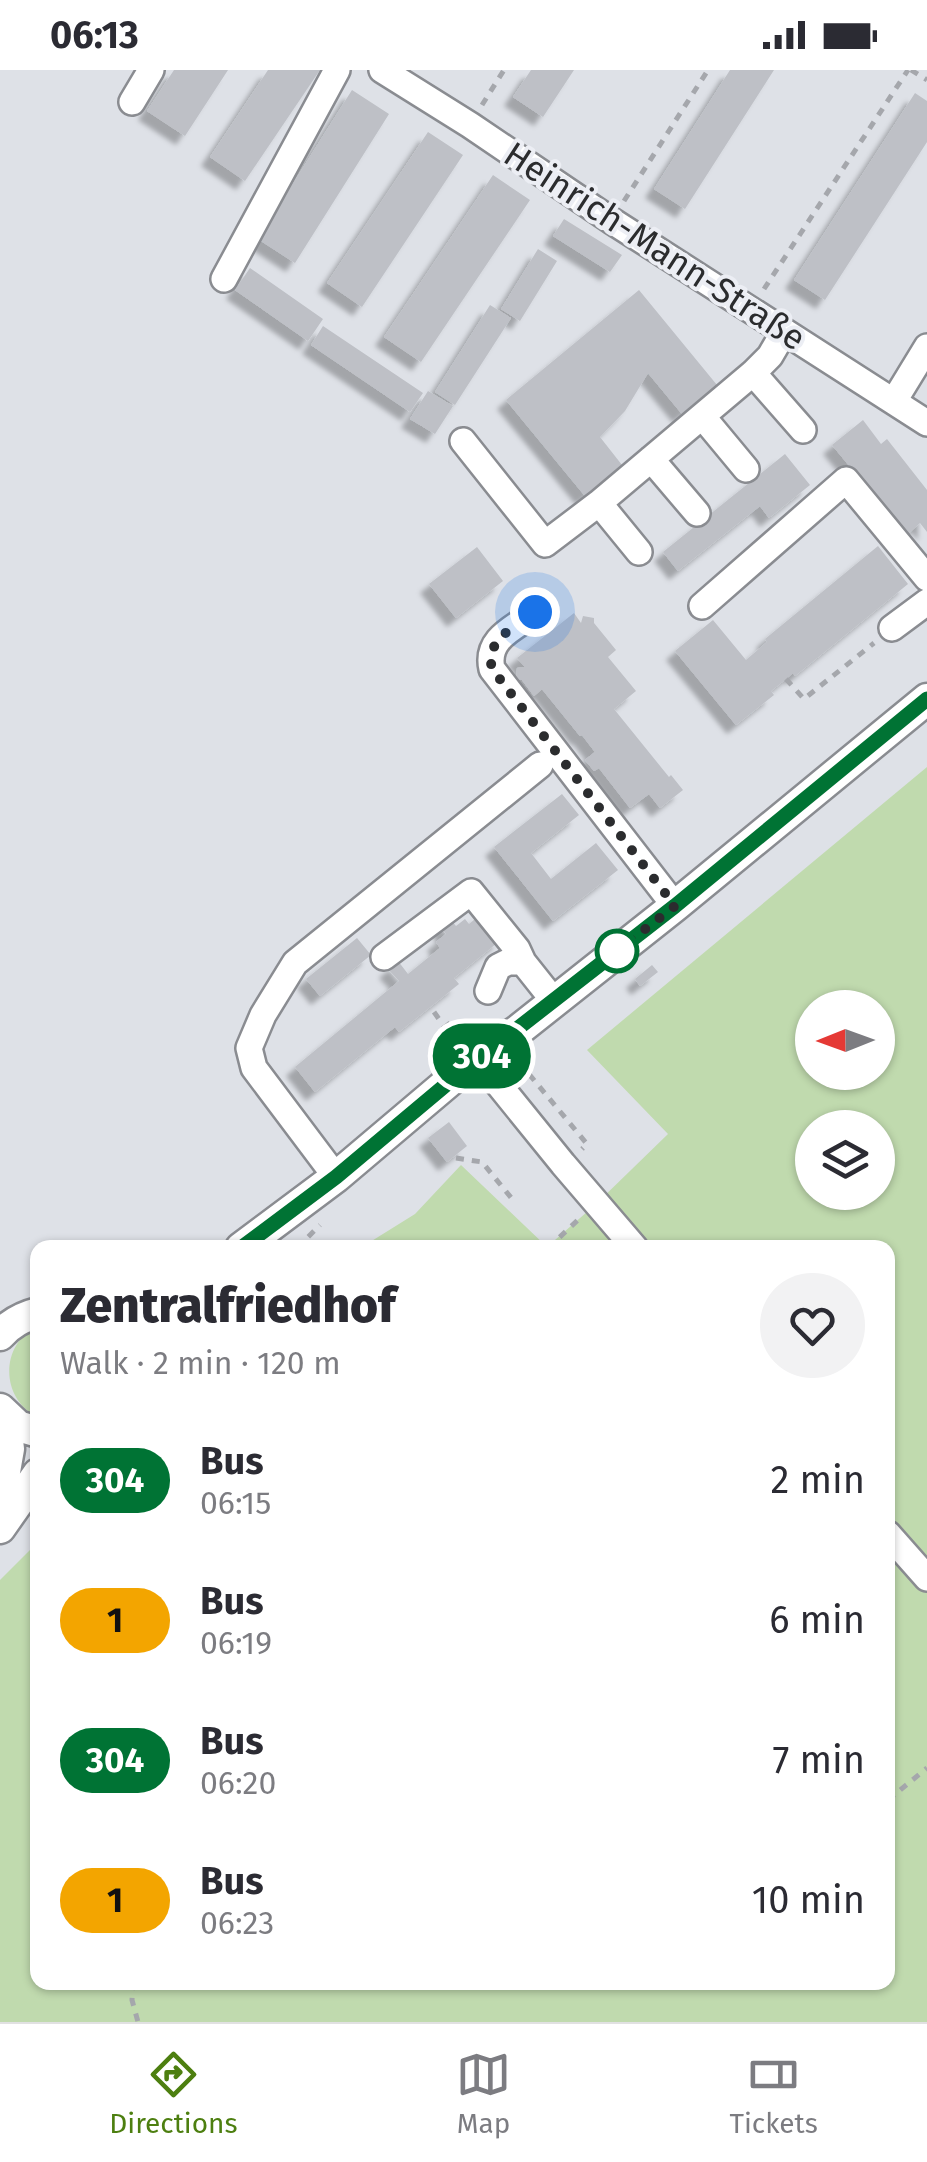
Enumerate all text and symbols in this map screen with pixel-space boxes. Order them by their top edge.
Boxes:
text: 06:13 [50,12,139,58]
street label: Heinrich-Mann-Straße [496,133,814,359]
your location [510,587,560,637]
unlabelled marker [596,930,638,972]
north arrow [795,990,895,1090]
map controls [795,990,895,1210]
line badge: 304 [424,1024,540,1088]
text: 304 [453,1035,511,1077]
button: layers [795,1110,895,1210]
button: heart [760,1273,865,1378]
text: Zentralfriedhof [60,1277,395,1335]
text: Walk · 2 min · 120 m [60,1344,341,1382]
text: Bus [200,1438,264,1484]
text: 2 min [771,1457,865,1503]
text: 304 [86,1459,144,1501]
text: 06:15 [200,1484,271,1522]
text: Bus [200,1578,264,1624]
text: 6 min [769,1597,865,1643]
text: 1 [107,1599,123,1641]
text: 06:19 [200,1624,272,1662]
text: Bus [200,1718,264,1764]
text: 7 min [773,1737,865,1783]
text: 304 [86,1739,144,1781]
text: 06:20 [200,1764,276,1802]
text: Bus [200,1858,264,1904]
text: 10 min [752,1877,865,1923]
text: 1 [107,1879,123,1921]
text: 06:23 [200,1904,274,1942]
tab: Directions [109,2047,238,2140]
tab: Map [456,2047,511,2140]
tab: Tickets [729,2047,818,2140]

